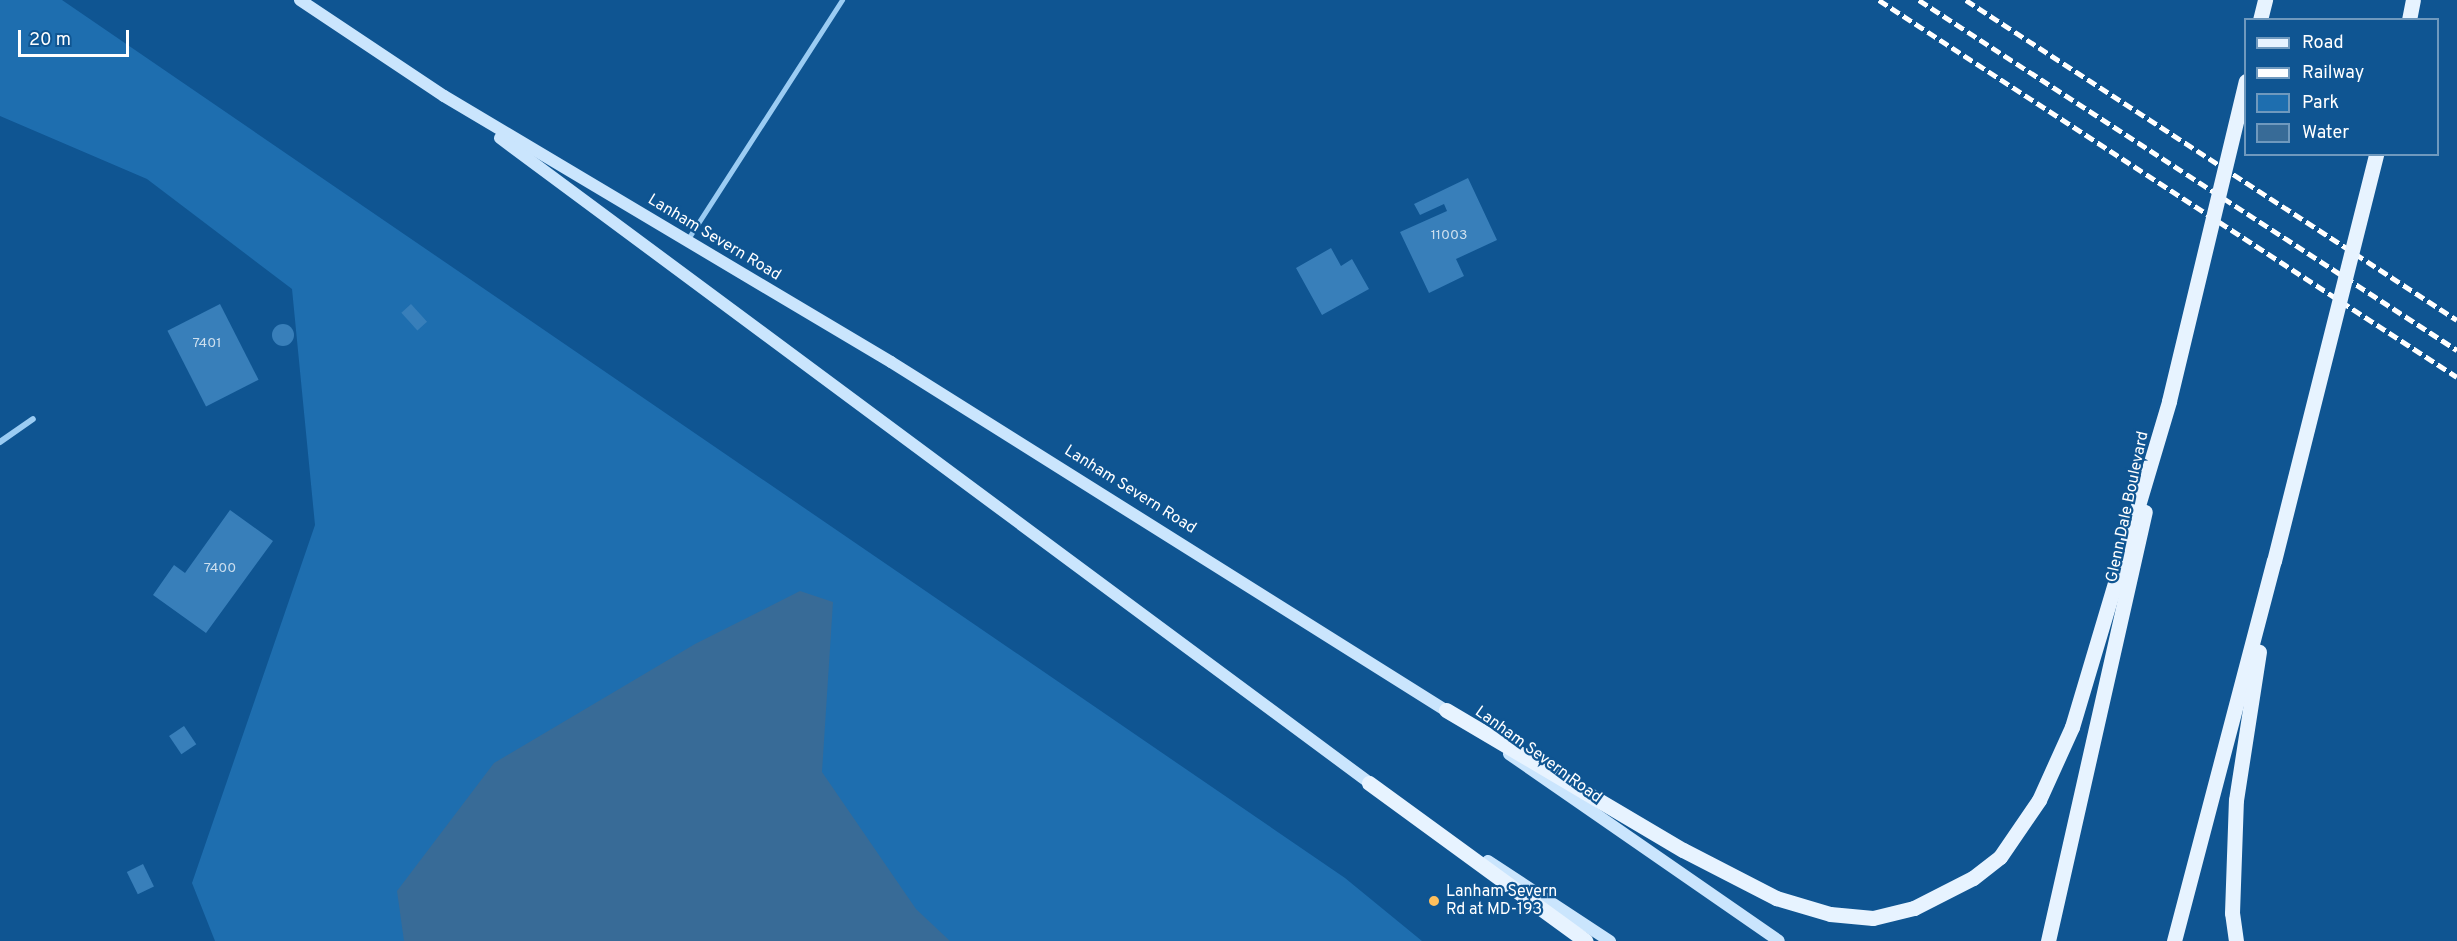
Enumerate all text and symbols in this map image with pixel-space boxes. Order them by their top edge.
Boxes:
scale bar [21,18,132,56]
legend [2244,18,2439,156]
text: 20 m [29,29,71,52]
text: Road [2302,32,2344,55]
text: Railway [2302,62,2364,85]
text: Park [2302,92,2339,115]
text: Water [2302,122,2349,145]
street label: Lanham Severn Road [644,191,784,285]
house number: 11003 [1431,228,1467,244]
house number: 7401 [193,336,221,352]
street label: Glenn Dale Boulevard [2103,430,2153,584]
street label: Lanham Severn Road [1060,442,1200,538]
house number: 7400 [204,561,236,577]
street label: Lanham Severn Road [1471,703,1605,807]
place label: Lanham Severn Rd at MD-193 [1446,882,1557,920]
marker: Lanham Severn Rd at MD-193 [1427,894,1441,908]

